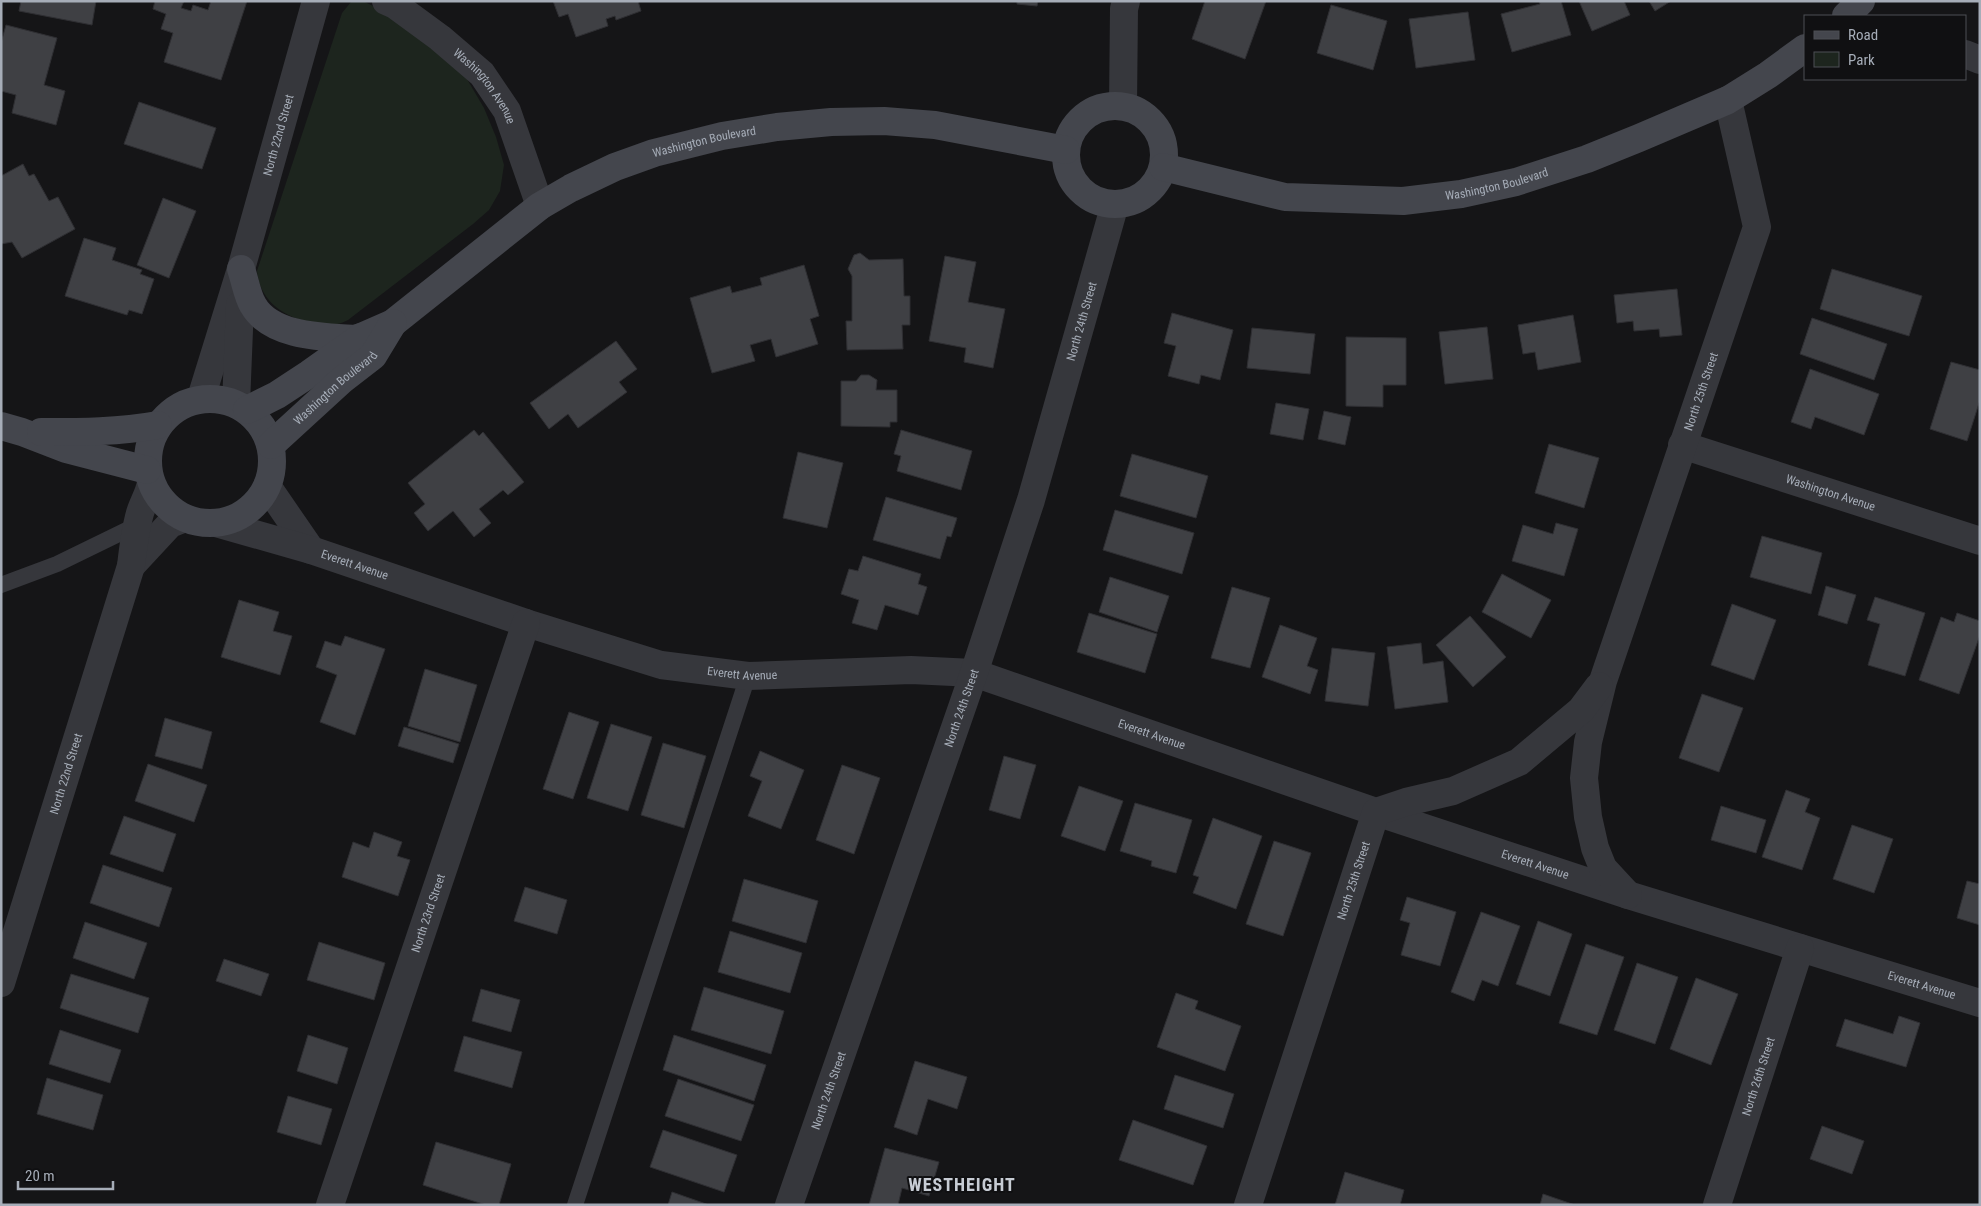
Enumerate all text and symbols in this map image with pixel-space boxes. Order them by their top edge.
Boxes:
legend [1804,15,1966,80]
text: Road [1848,26,1878,44]
street label: Washington Avenue [450,46,518,126]
text: Park [1848,51,1875,69]
street label: North 22nd Street [260,92,297,178]
street label: Washington Boulevard [651,124,757,160]
street label: Washington Boulevard [1444,165,1550,203]
street label: North 24th Street [1064,280,1100,363]
street label: Washington Boulevard [291,349,381,428]
street label: North 25th Street [1681,350,1721,432]
street label: Washington Avenue [1784,472,1877,514]
street label: Everett Avenue [319,547,391,583]
street label: Everett Avenue [706,664,778,683]
street label: North 24th Street [942,667,982,749]
street label: Everett Avenue [1116,716,1187,753]
street label: North 22nd Street [47,731,86,816]
street label: North 25th Street [1334,839,1373,922]
street label: Everett Avenue [1500,847,1571,882]
street label: North 23rd Street [409,872,448,954]
street label: Everett Avenue [1886,968,1958,1002]
street label: North 26th Street [1739,1035,1778,1118]
street label: North 24th Street [809,1049,849,1132]
scale bar [18,1158,112,1190]
text: 20 m [25,1167,55,1185]
district label: WESTHEIGHT [908,1174,1016,1195]

